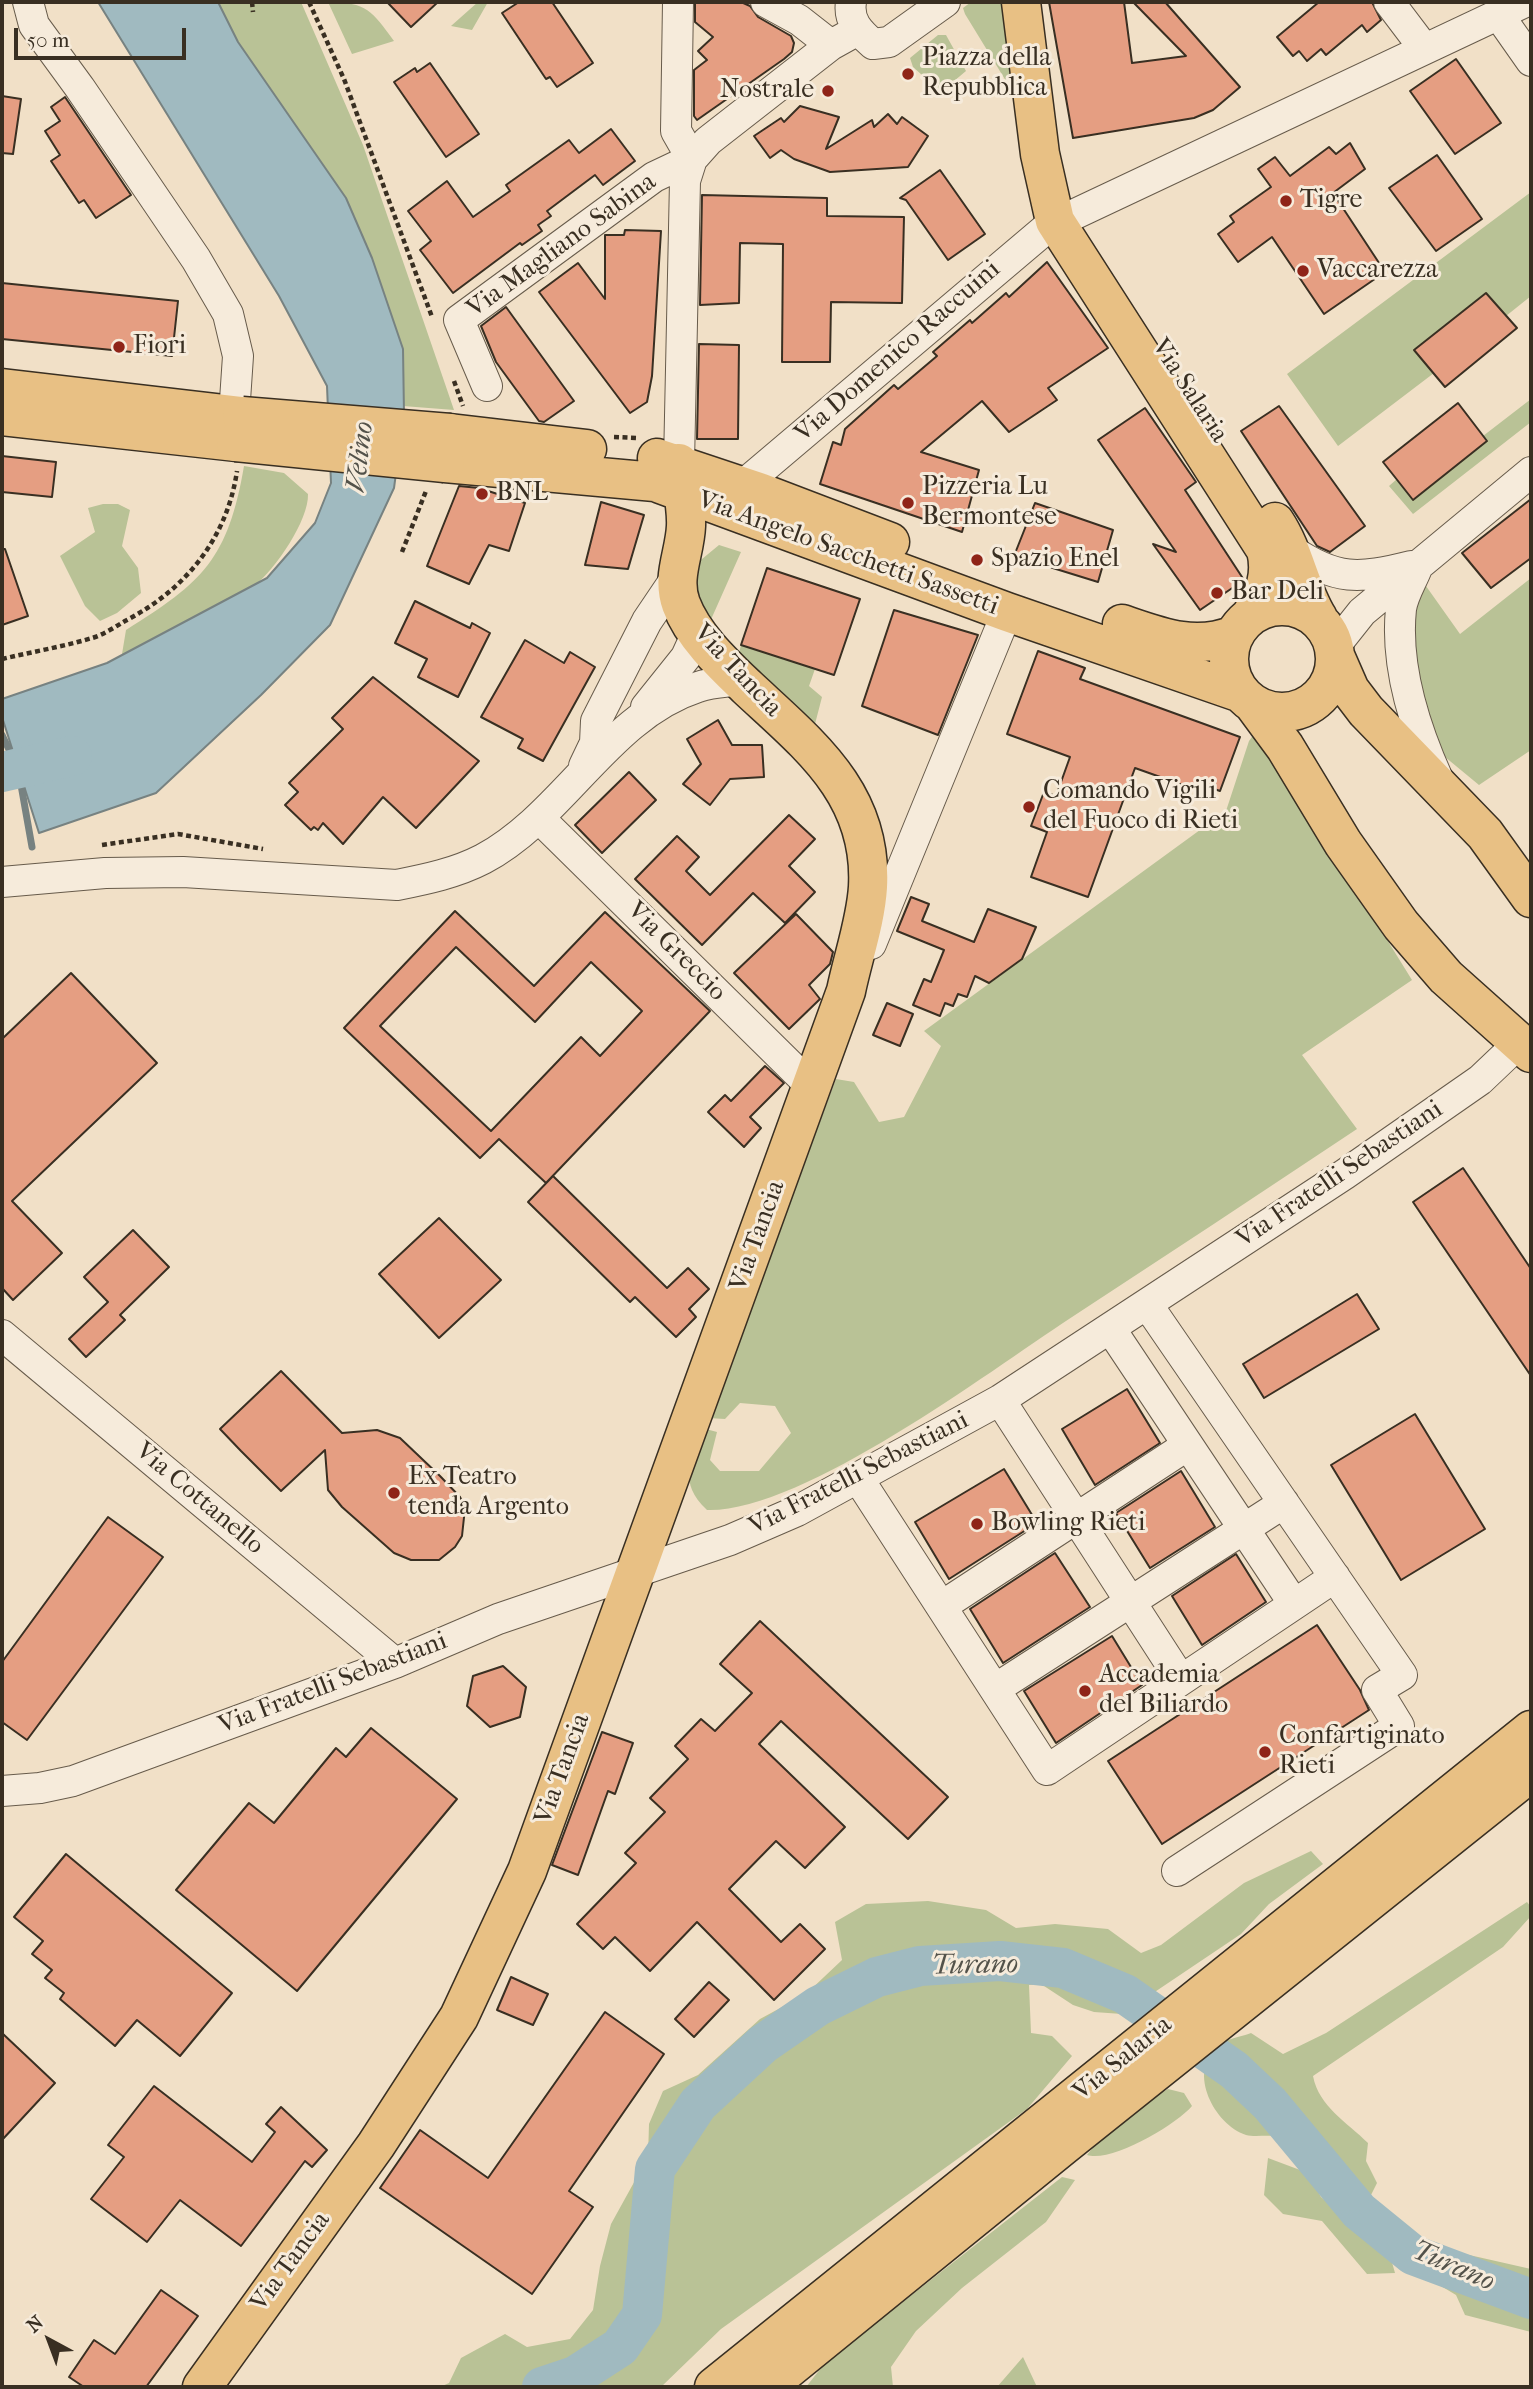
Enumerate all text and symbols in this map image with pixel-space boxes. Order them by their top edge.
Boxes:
scale bar [18,14,189,58]
text: 50 m [27,28,70,52]
place label: Piazza della Repubblica [922,43,1051,104]
marker: Piazza della Repubblica [900,66,916,82]
place label: Nostrale [720,75,814,107]
marker: Nostrale [820,83,836,99]
street label: Via Magliano Sabina [461,167,663,325]
place label: Tigre [1300,185,1362,217]
marker: Tigre [1278,193,1294,209]
street label: Via Domenico Raccuini [789,254,1007,450]
place label: Vaccarezza [1317,255,1438,287]
marker: Vaccarezza [1295,263,1311,279]
place label: Fiori [133,331,186,363]
street label: Via Salaria [1144,333,1234,449]
marker: Fiori [111,339,127,355]
water label: Velino [340,420,382,494]
place label: Pizzeria Lu Bermontese [922,472,1057,534]
place label: BNL [496,478,548,510]
street label: Via Angelo Sacchetti Sassetti [693,485,1003,623]
marker: BNL [474,486,490,502]
marker: Pizzeria Lu Bermontese [900,495,916,511]
place label: Spazio Enel [991,544,1119,576]
marker: Spazio Enel [969,552,985,568]
place label: Bar Deli [1231,577,1324,609]
marker: Bar Deli [1209,585,1225,601]
street label: Via Tancia [686,618,788,724]
place label: Comando Vigili del Fuoco di Rieti [1043,776,1238,838]
marker: Comando Vigili del Fuoco di Rieti [1021,799,1037,815]
street label: Via Greccio [620,896,732,1008]
street label: Via Fratelli Sebastiani [1231,1094,1449,1256]
street label: Via Tancia [724,1176,792,1296]
street label: Via Fratelli Sebastiani [744,1405,974,1543]
street label: Via Cottanello [128,1436,270,1562]
place label: Ex Teatro tenda Argento [408,1462,569,1524]
marker: Ex Teatro tenda Argento [386,1485,402,1501]
place label: Bowling Rieti [991,1508,1145,1540]
marker: Bowling Rieti [969,1516,985,1532]
street label: Via Fratelli Sebastiani [214,1626,452,1742]
place label: Accademia del Biliardo [1099,1660,1228,1722]
marker: Accademia del Biliardo [1077,1683,1093,1699]
street label: Via Tancia [529,1709,597,1829]
place label: Confartiginato Rieti [1279,1721,1445,1782]
marker: Confartiginato Rieti [1257,1744,1273,1760]
water label: Turano [931,1948,1019,1984]
street label: Via Salaria [1067,2010,1179,2108]
street label: Via Tancia [244,2206,338,2318]
water label: Turano [1407,2235,1499,2299]
north arrow [14,2305,84,2375]
text: N [23,2311,48,2337]

